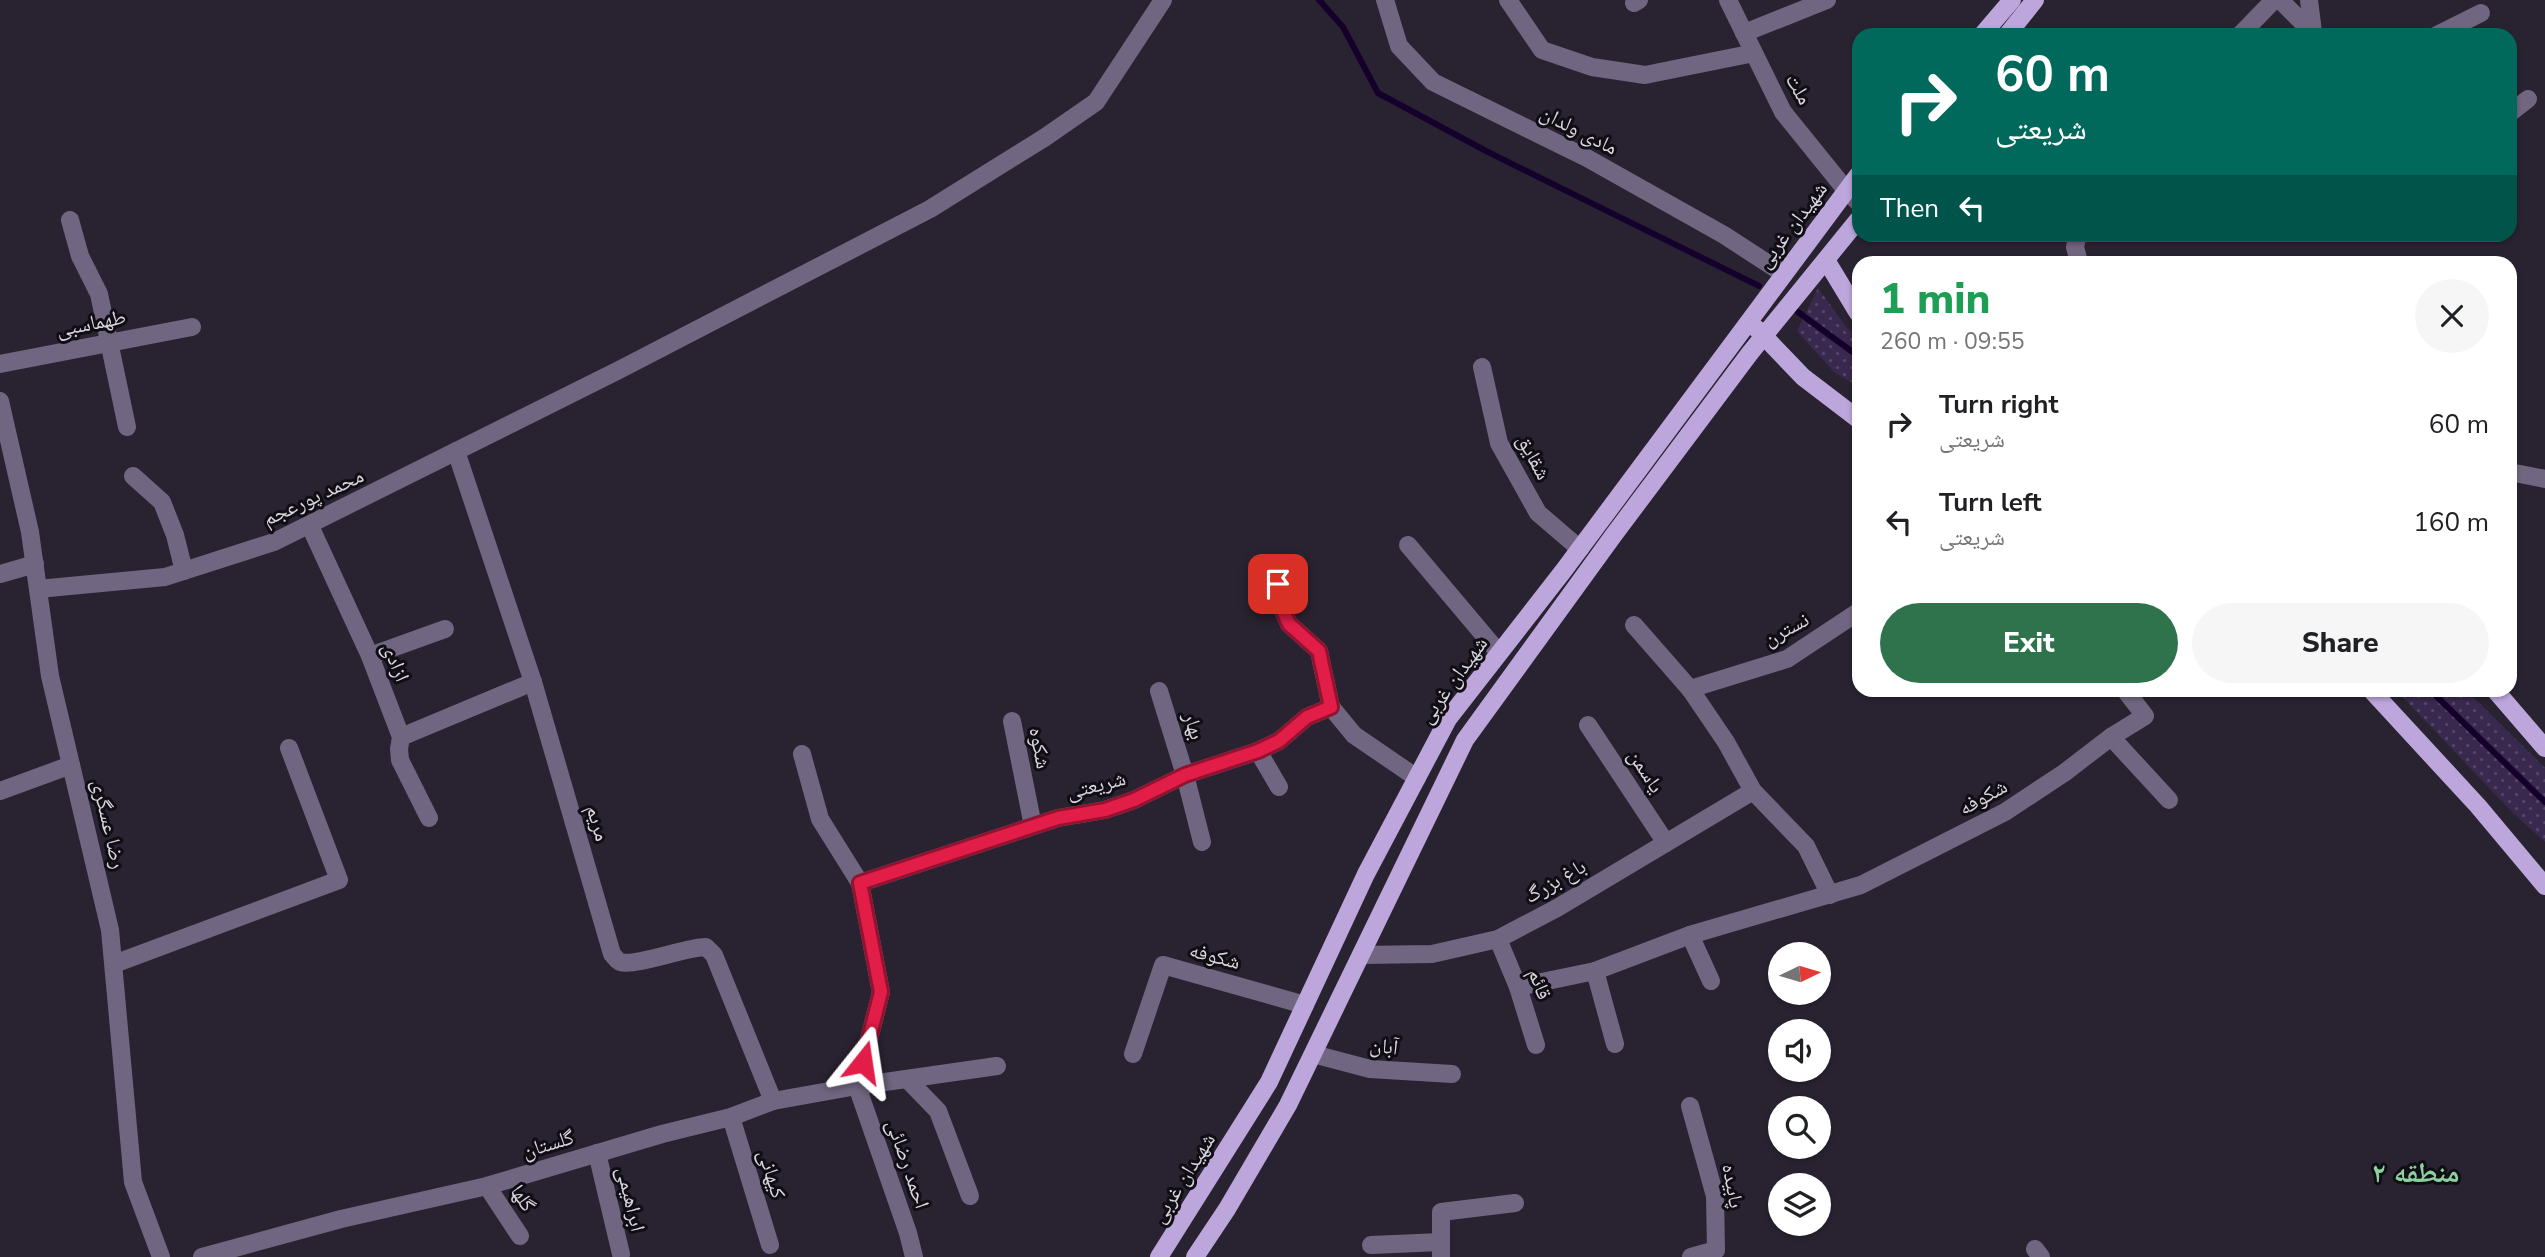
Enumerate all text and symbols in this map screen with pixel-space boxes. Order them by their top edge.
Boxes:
text: 60 m [1995,41,2110,108]
icon: right [1880,56,1971,147]
street label: ملت [1779,68,1819,110]
street label: مادی ولدان [1535,99,1623,161]
text: شریعتی [1995,107,2087,150]
street label: شهیدان غربی [1750,176,1834,274]
icon: left [1953,189,1991,227]
text: Then [1880,191,1939,226]
text: 1 min [1880,271,1990,328]
button: close [2415,279,2489,353]
street label: طهماسبی [54,303,128,343]
text: 260 m · 09:55 [1880,326,2025,357]
text: Turn right [1939,387,2058,422]
icon: right [1880,405,1918,443]
text: 60 m [2429,407,2489,442]
text: شریعتی [1939,424,2005,455]
street label: شقایق [1510,429,1558,485]
street label: محمد پورعجم [258,461,368,533]
text: Turn left [1939,485,2042,520]
icon: left [1880,503,1918,541]
text: 160 m [2413,505,2489,540]
text: شریعتی [1939,522,2005,553]
pin [1248,554,1308,614]
icon: arrive [1259,565,1297,603]
button: Exit [1880,603,2178,683]
button: Share [2192,603,2489,683]
street label: نسترن [1758,605,1814,653]
street label: شهیدان غربی [1412,631,1494,729]
street label: ازادی [376,638,416,686]
street label: بهار [1176,708,1211,743]
street label: شکوه [1022,725,1058,771]
street label: یاسمن [1621,744,1671,798]
street label: شریعتی [1063,764,1129,806]
street label: شکوفه [1954,772,2012,822]
street label: رضا عسگری [85,777,133,871]
street label: مریم [580,802,616,844]
street label: باغ بزرگ [1519,852,1591,910]
street label: شکوفه [1186,936,1244,976]
north arrow [1768,942,1830,1004]
map controls [1768,942,1831,1236]
street label: قائم [1522,965,1558,1003]
button: sound [1768,1019,1831,1082]
position arrow [826,1025,900,1099]
street label: آبان [1368,1030,1400,1062]
button: search [1768,1096,1831,1159]
street label: احمد رضائی [880,1116,936,1212]
street label: گلستان [519,1123,578,1165]
street label: شهیدان غربی [1144,1128,1222,1228]
street label: کیهانی [751,1146,793,1202]
district label: منطقه ۲ [2372,1154,2460,1192]
street label: پابیده [1715,1162,1751,1210]
street label: ابراهیمی [610,1164,652,1234]
button: layers [1768,1173,1831,1236]
street label: گلها [504,1179,542,1217]

